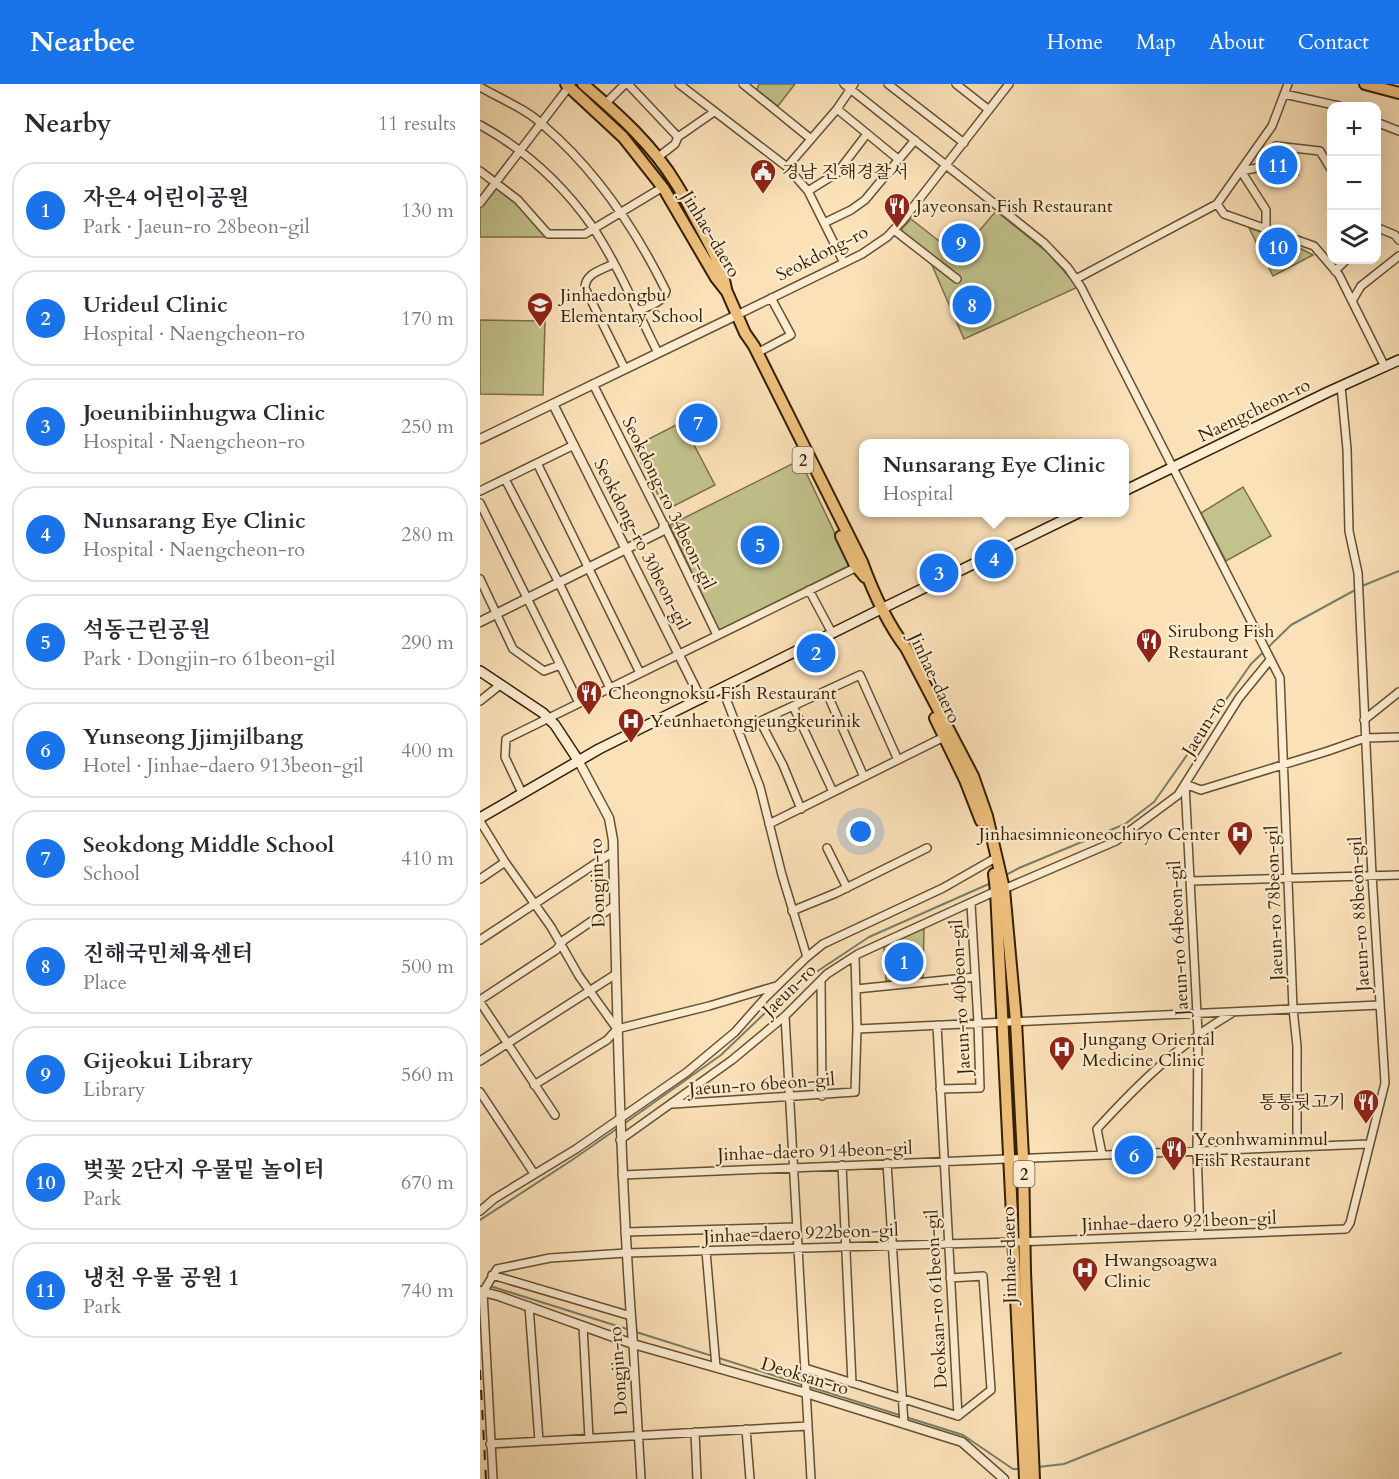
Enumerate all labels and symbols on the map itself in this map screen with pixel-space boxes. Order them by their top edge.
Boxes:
pin: 11 [1258,142,1298,188]
public building icon: 경남 진해경찰서 [748,157,778,195]
place label: 경남 진해경찰서 [782,160,909,185]
street label: Jinhae-daero [673,184,746,283]
restaurant icon: Jayeonsan Fish Restaurant [882,191,912,229]
place label: Jayeonsan Fish Restaurant [913,194,1113,219]
street label: Seokdong-ro [772,219,873,287]
pin: 9 [942,220,980,266]
pin: 10 [1258,224,1298,270]
pin: 8 [952,282,992,328]
place label: Jinhaedongbu Elementary School [557,283,703,329]
school or university icon: Jinhaedongbu Elementary School [525,290,555,328]
street label: Naengcheon-ro [1194,372,1315,448]
pin: 7 [678,400,718,446]
street label: Seokdong-ro 34beon-gil [616,413,721,594]
road number: 2 [792,447,814,473]
street label: Seokdong-ro 30beon-gil [587,454,696,635]
pin: 5 [740,522,780,568]
pin: 4 [974,536,1014,582]
pin: 3 [920,550,958,596]
place label: Sirubong Fish Restaurant [1168,619,1274,665]
street label: Jinhae-daero [901,626,966,728]
restaurant icon: Sirubong Fish Restaurant [1134,626,1164,664]
pin: 2 [796,630,836,676]
restaurant icon: Cheongnoksu Fish Restaurant [574,678,604,716]
place label: Cheongnoksu Fish Restaurant [608,681,837,706]
street label: Jaeun-ro [1175,691,1233,764]
hospital icon: Yeunhaetongjeungkeurinik [616,706,646,744]
place label: Yeunhaetongjeungkeurinik [650,709,861,734]
your location [846,817,875,846]
hospital icon: Jinhaesimnieoneochiryo Center [1225,819,1255,857]
place label: Jinhaesimnieoneochiryo Center [976,822,1220,847]
street label: Jaeun-ro 78beon-gil [1259,825,1290,984]
street label: Jaeun-ro 88beon-gil [1343,835,1376,995]
street label: Dongjin-ro [583,838,612,928]
street label: Jaeun-ro 64beon-gil [1162,859,1195,1019]
street label: Jaeun-ro 40beon-gil [944,918,977,1078]
pin: 1 [884,940,924,984]
street label: Jaeun-ro [755,958,822,1025]
place label: Jungang Oriental Medicine Clinic [1079,1027,1215,1073]
hospital icon: Jungang Oriental Medicine Clinic [1047,1034,1077,1072]
street label: Jaeun-ro 6beon-gil [685,1067,836,1102]
restaurant icon: 통통뒷고기 [1351,1087,1381,1125]
place label: 통통뒷고기 [1259,1090,1346,1115]
place label: Yeonhwaminmul Fish Restaurant [1194,1127,1328,1173]
pin: 6 [1114,1132,1154,1178]
restaurant icon: Yeonhwaminmul Fish Restaurant [1159,1134,1189,1172]
street label: Jinhae-daero 914beon-gil [714,1136,913,1168]
road number: 2 [1014,1161,1034,1187]
street label: Jinhae-daero [996,1206,1023,1307]
street label: Jinhae-daero 921beon-gil [1078,1206,1277,1238]
street label: Deoksan-ro 61beon-gil [919,1208,954,1389]
street label: Jinhae-daero 922beon-gil [700,1218,899,1250]
place label: Hwangsoagwa Clinic [1104,1248,1218,1294]
hospital icon: Hwangsoagwa Clinic [1070,1255,1100,1293]
street label: Dongjin-ro [603,1325,634,1416]
street label: Deoksan-ro [758,1351,852,1402]

